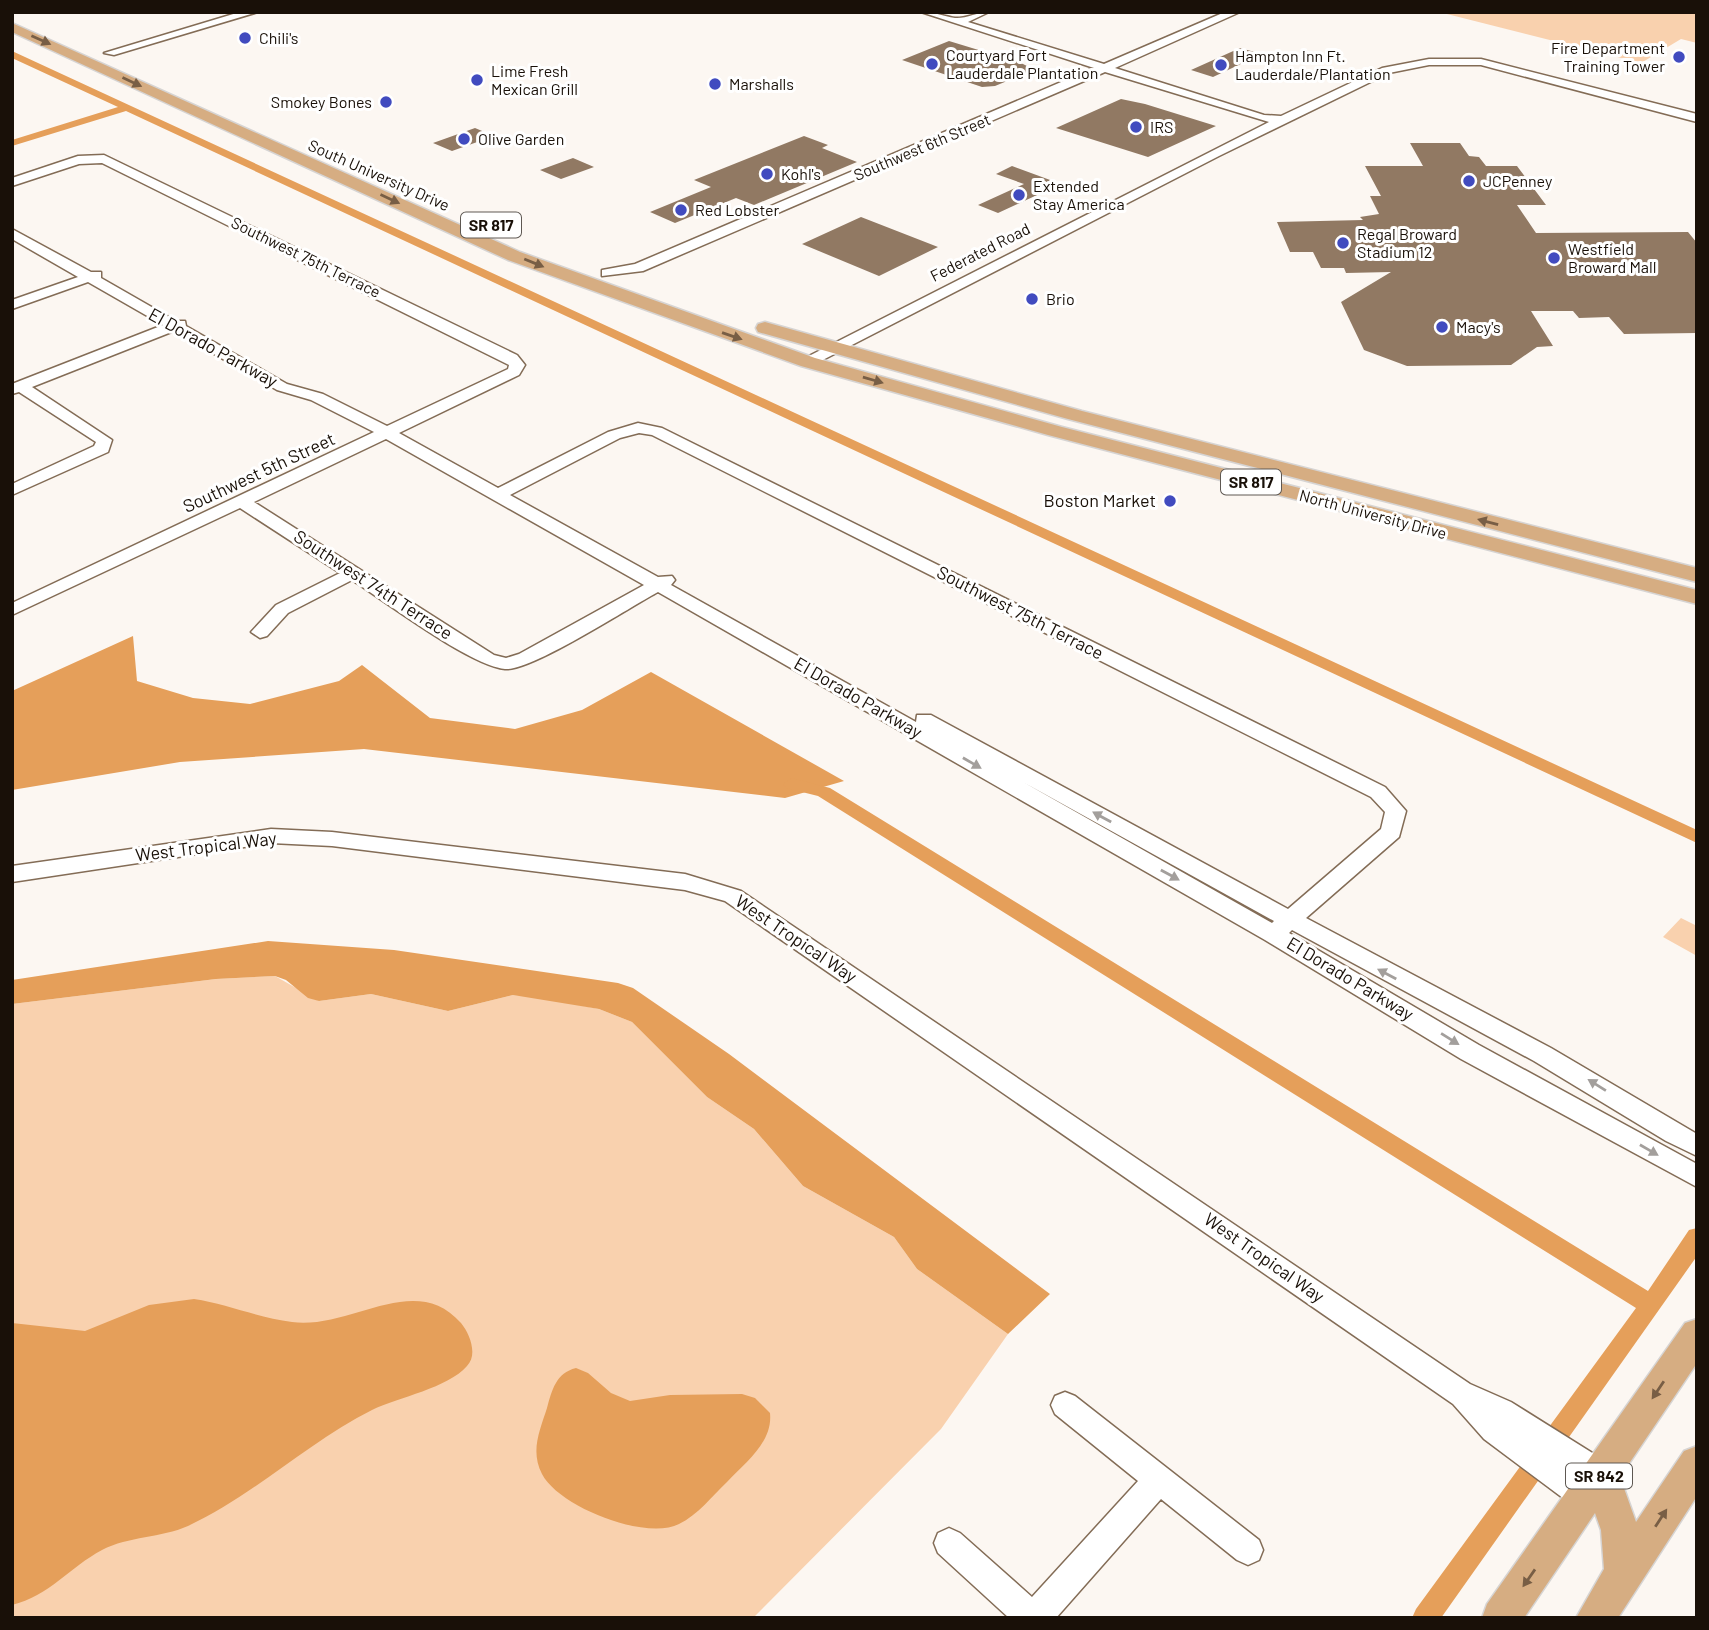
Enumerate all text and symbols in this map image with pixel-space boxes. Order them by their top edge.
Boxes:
place label: Chili's [259,28,299,47]
marker: Chili's [237,30,253,46]
one-way arrow [31,34,51,46]
place label: Fire Department Training Tower [1551,38,1665,75]
place label: Courtyard Fort Lauderdale Plantation [946,45,1098,82]
place label: Hampton Inn Ft. Lauderdale/Plantation [1235,46,1391,83]
marker: Fire Department Training Tower [1671,49,1687,65]
marker: Courtyard Fort Lauderdale Plantation [924,56,940,72]
marker: Hampton Inn Ft. Lauderdale/Plantation [1213,57,1229,73]
place label: Lime Fresh Mexican Grill [491,61,578,98]
marker: Lime Fresh Mexican Grill [469,72,485,88]
place label: Marshalls [729,74,794,93]
one-way arrow [122,76,142,88]
marker: Marshalls [707,76,723,92]
place label: Smokey Bones [271,92,372,111]
marker: Smokey Bones [378,94,394,110]
street label: Southwest 6th Street [850,109,993,184]
place label: IRS [1150,117,1173,136]
marker: IRS [1128,119,1144,135]
place label: Olive Garden [478,129,564,148]
marker: Olive Garden [456,131,472,147]
street label: South University Drive [306,135,453,214]
place label: Kohl's [781,164,821,183]
marker: Kohl's [759,166,775,182]
place label: JCPenney [1483,171,1553,190]
marker: JCPenney [1461,173,1477,189]
place label: Extended Stay America [1033,176,1125,213]
marker: Extended Stay America [1011,187,1027,203]
one-way arrow [380,193,400,205]
place label: Red Lobster [695,200,780,219]
marker: Red Lobster [673,202,689,218]
street label: Southwest 75th Terrace [228,212,384,301]
road number: SR 817 [461,213,521,238]
street label: Federated Road [927,218,1033,285]
place label: Regal Broward Stadium 12 [1357,224,1457,261]
marker: Regal Broward Stadium 12 [1335,235,1351,251]
place label: Westfield Broward Mall [1568,239,1656,276]
marker: Westfield Broward Mall [1546,250,1562,266]
one-way arrow [523,258,544,269]
place label: Brio [1046,289,1075,308]
marker: Brio [1024,291,1040,307]
street label: El Dorado Parkway [145,303,282,392]
place label: Macy's [1456,317,1501,336]
marker: Macy's [1434,319,1450,335]
one-way arrow [721,331,742,342]
one-way arrow [863,376,884,386]
street label: Southwest 5th Street [179,427,338,517]
road number: SR 817 [1221,470,1281,495]
street label: North University Drive [1297,485,1449,542]
place label: Boston Market [1044,489,1156,511]
marker: Boston Market [1162,493,1178,509]
one-way arrow [1477,516,1499,527]
street label: Southwest 74th Terrace [290,525,457,644]
street label: Southwest 75th Terrace [933,560,1108,664]
street label: El Dorado Parkway [791,652,926,743]
one-way arrow [962,757,981,769]
one-way arrow [1092,811,1111,823]
street label: West Tropical Way [134,826,278,866]
one-way arrow [1160,869,1179,881]
street label: West Tropical Way [732,889,862,987]
street label: El Dorado Parkway [1283,932,1418,1025]
one-way arrow [1377,968,1397,979]
one-way arrow [1441,1033,1460,1046]
one-way arrow [1587,1079,1607,1092]
one-way arrow [1640,1144,1659,1156]
street label: West Tropical Way [1200,1207,1329,1307]
one-way arrow [1651,1381,1665,1399]
road number: SR 842 [1566,1464,1632,1488]
one-way arrow [1654,1508,1667,1528]
one-way arrow [1522,1569,1536,1587]

